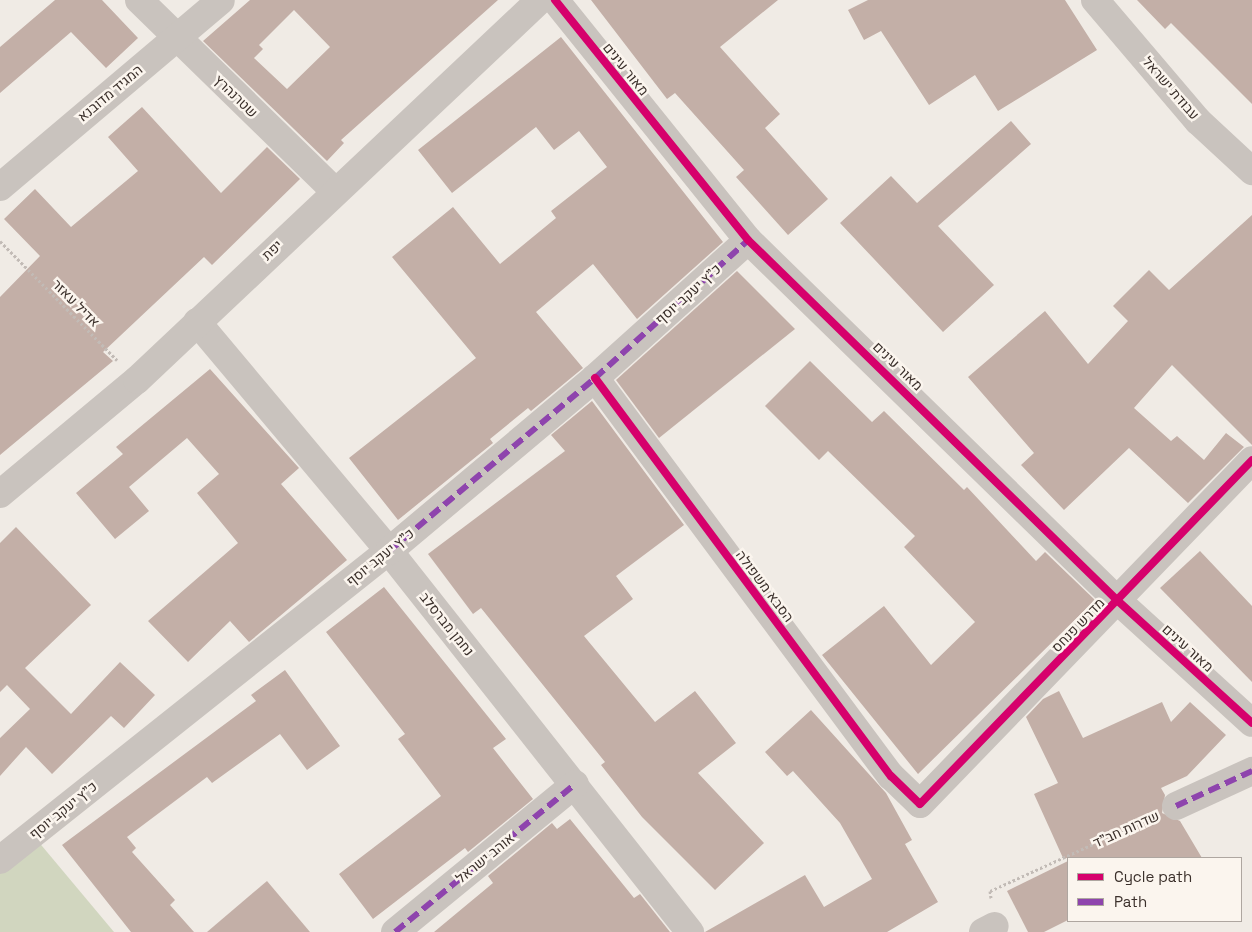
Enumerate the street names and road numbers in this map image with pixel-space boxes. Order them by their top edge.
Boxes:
street label: מאור עינים [600,39,652,99]
street label: עבודת ישראל [1139,53,1203,123]
street label: המגיד מדובנא [74,61,146,125]
street label: שטרנהרץ [211,71,261,121]
street label: יפת [258,236,286,264]
street label: כ"ץ יעקב יוסף [652,260,724,328]
street label: אדיל עאזר [49,276,103,330]
street label: מאור עינים [870,338,926,394]
street label: כ"ץ יעקב יוסף [343,525,417,589]
street label: הסבא משפולה [733,547,797,625]
street label: נחמן מברסלב [416,589,478,659]
street label: מדרש פנחס [1048,594,1108,656]
street label: מאור עינים [1159,621,1217,675]
street label: כ"ץ יעקב יוסף [26,778,100,842]
street label: שדרות חב"ד [1090,807,1162,851]
street label: אוהב ישראל [452,829,518,887]

